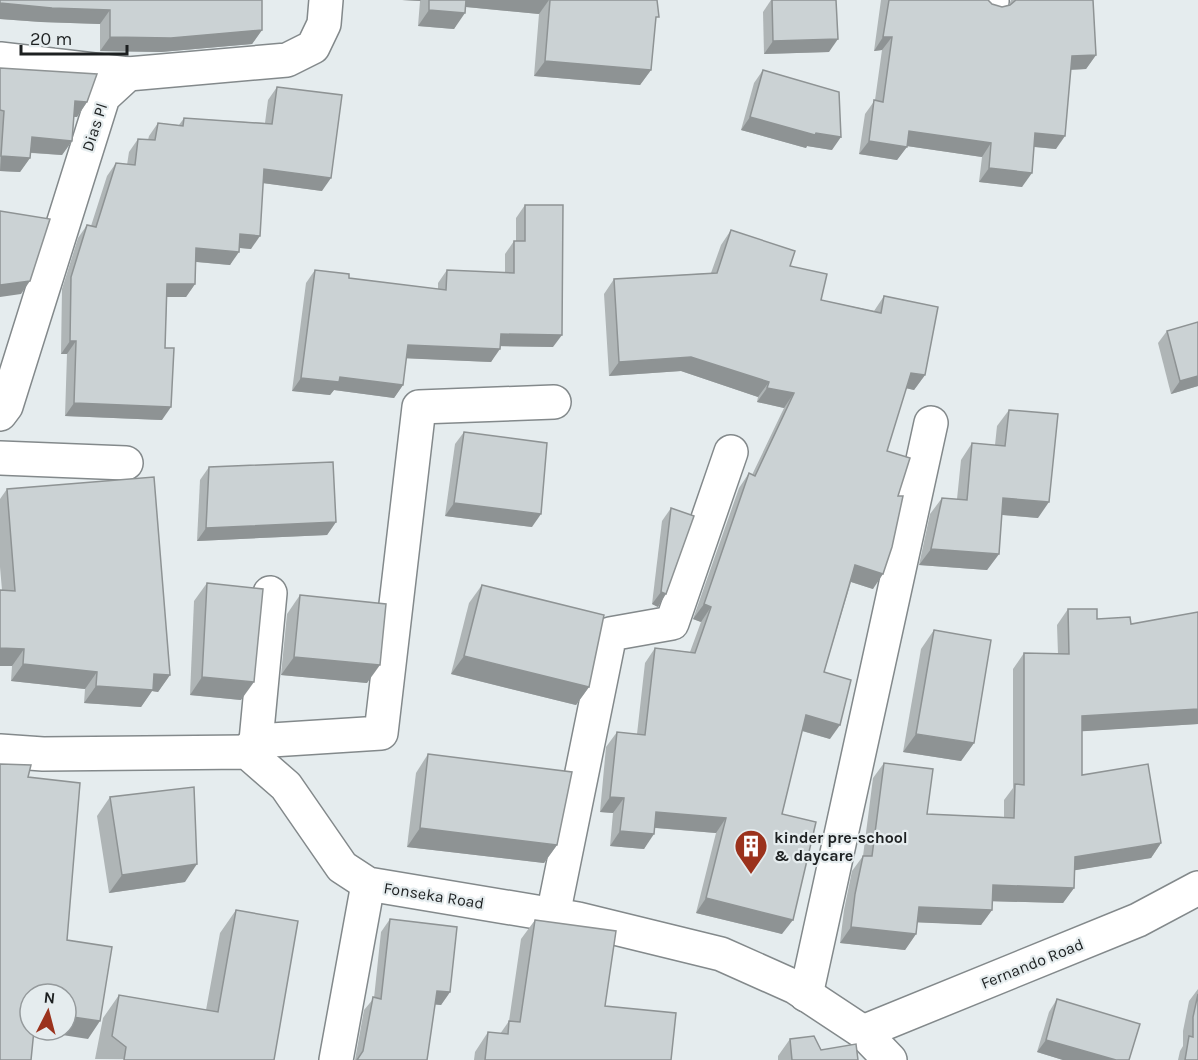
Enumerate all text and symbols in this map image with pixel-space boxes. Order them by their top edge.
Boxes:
scale bar [21,18,128,56]
text: 20 m [30,28,72,50]
street label: Dias Pl [78,101,111,154]
building icon: kinder pre-school & daycare [733,828,769,875]
place label: kinder pre-school & daycare [774,828,908,865]
street label: Fonseka Road [382,878,485,913]
street label: Fernando Road [978,934,1086,993]
north arrow [18,982,78,1042]
text: N [43,988,56,1008]

